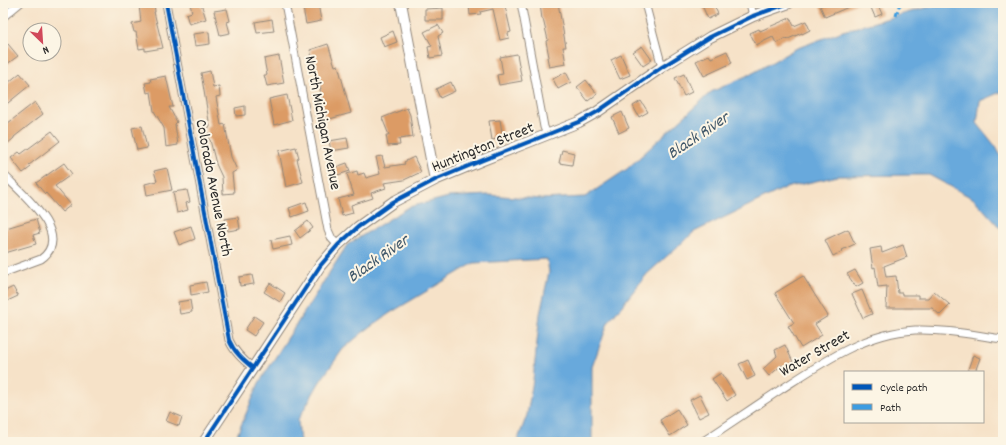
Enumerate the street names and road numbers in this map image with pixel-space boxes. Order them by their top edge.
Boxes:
street label: North Michigan Avenue [298,54,346,192]
street label: Colorado Avenue North [188,117,238,259]
street label: Huntington Street [428,117,538,179]
street label: Water Street [775,324,855,383]

